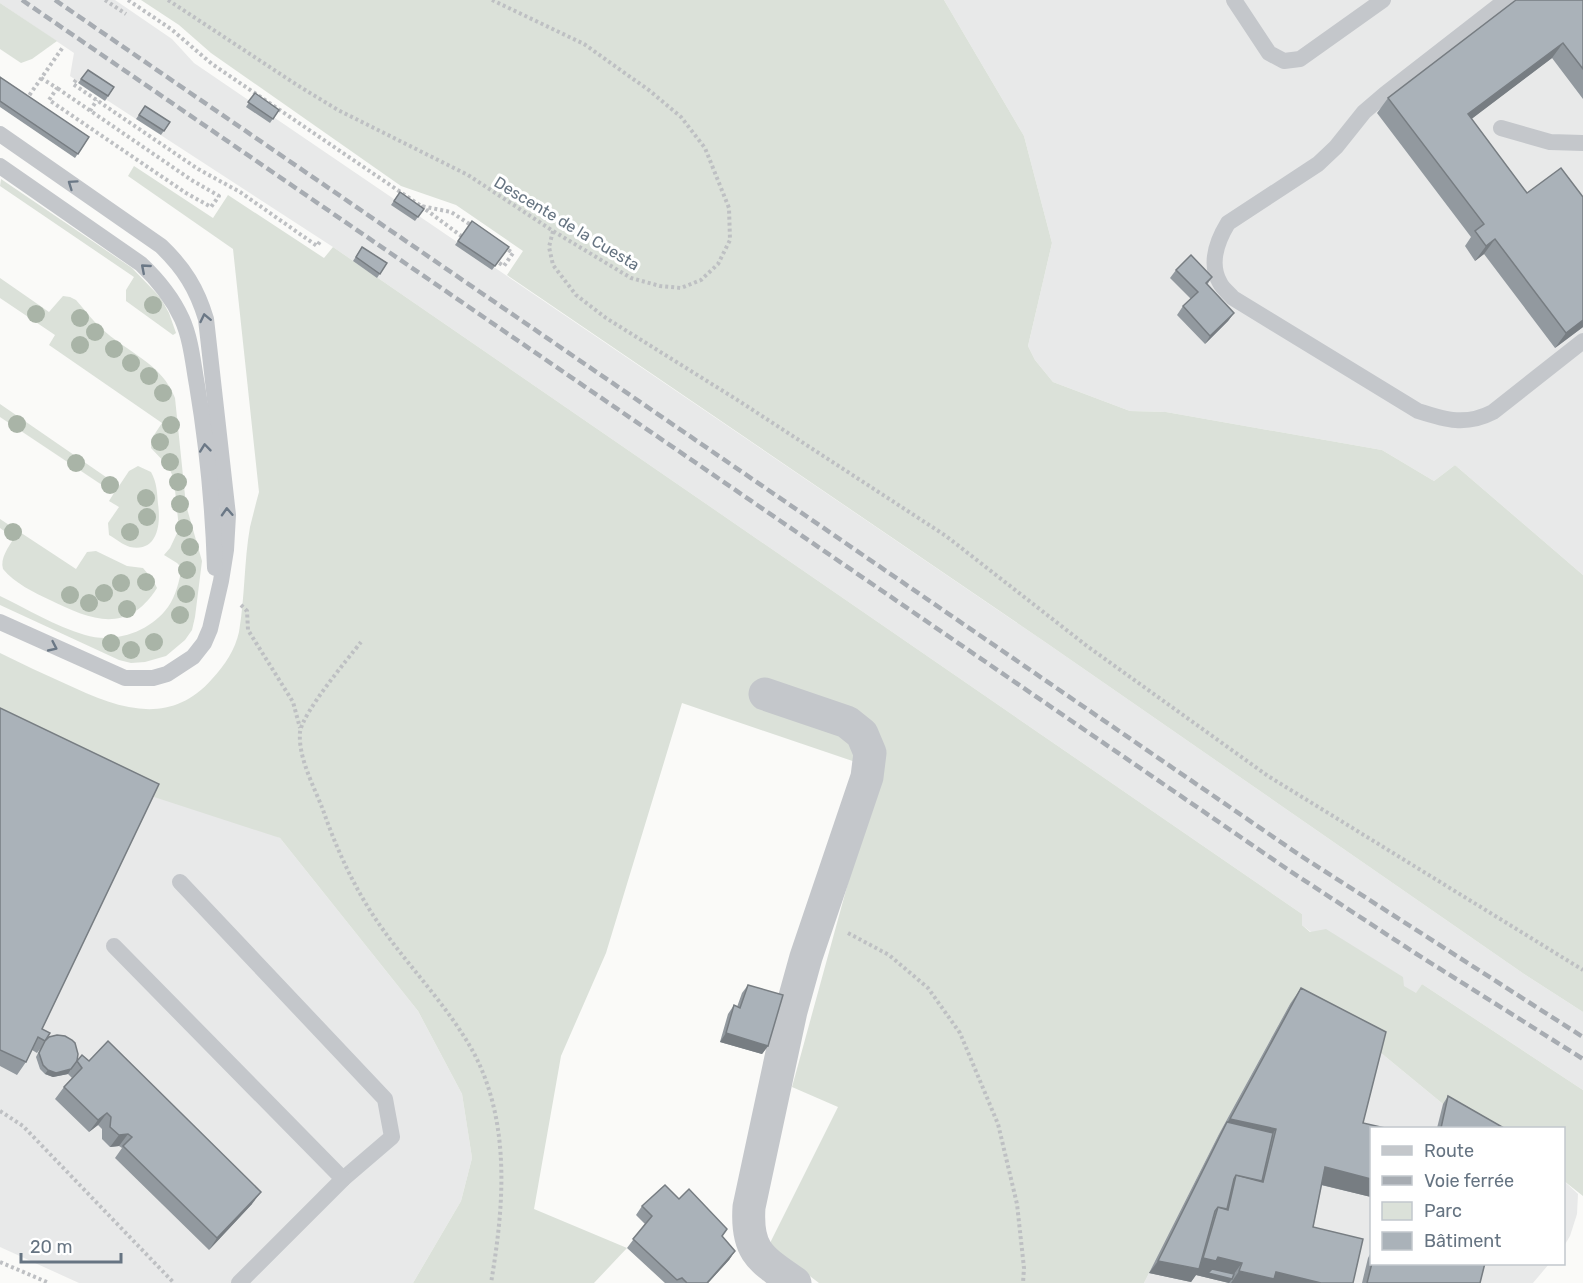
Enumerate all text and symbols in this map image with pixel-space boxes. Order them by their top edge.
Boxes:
street label: Descente de la Cuesta [491,172,643,274]
one-way arrow [67,180,78,191]
one-way arrow [141,264,152,275]
one-way arrow [199,313,212,323]
one-way arrow [199,443,212,452]
one-way arrow [220,507,233,516]
one-way arrow [47,640,58,652]
legend [1370,1127,1565,1265]
text: Route [1424,1140,1474,1162]
text: Voie ferrée [1424,1170,1514,1192]
text: Parc [1424,1200,1462,1222]
scale bar [21,1226,122,1264]
text: Bâtiment [1424,1230,1501,1252]
text: 20 m [30,1236,72,1258]

